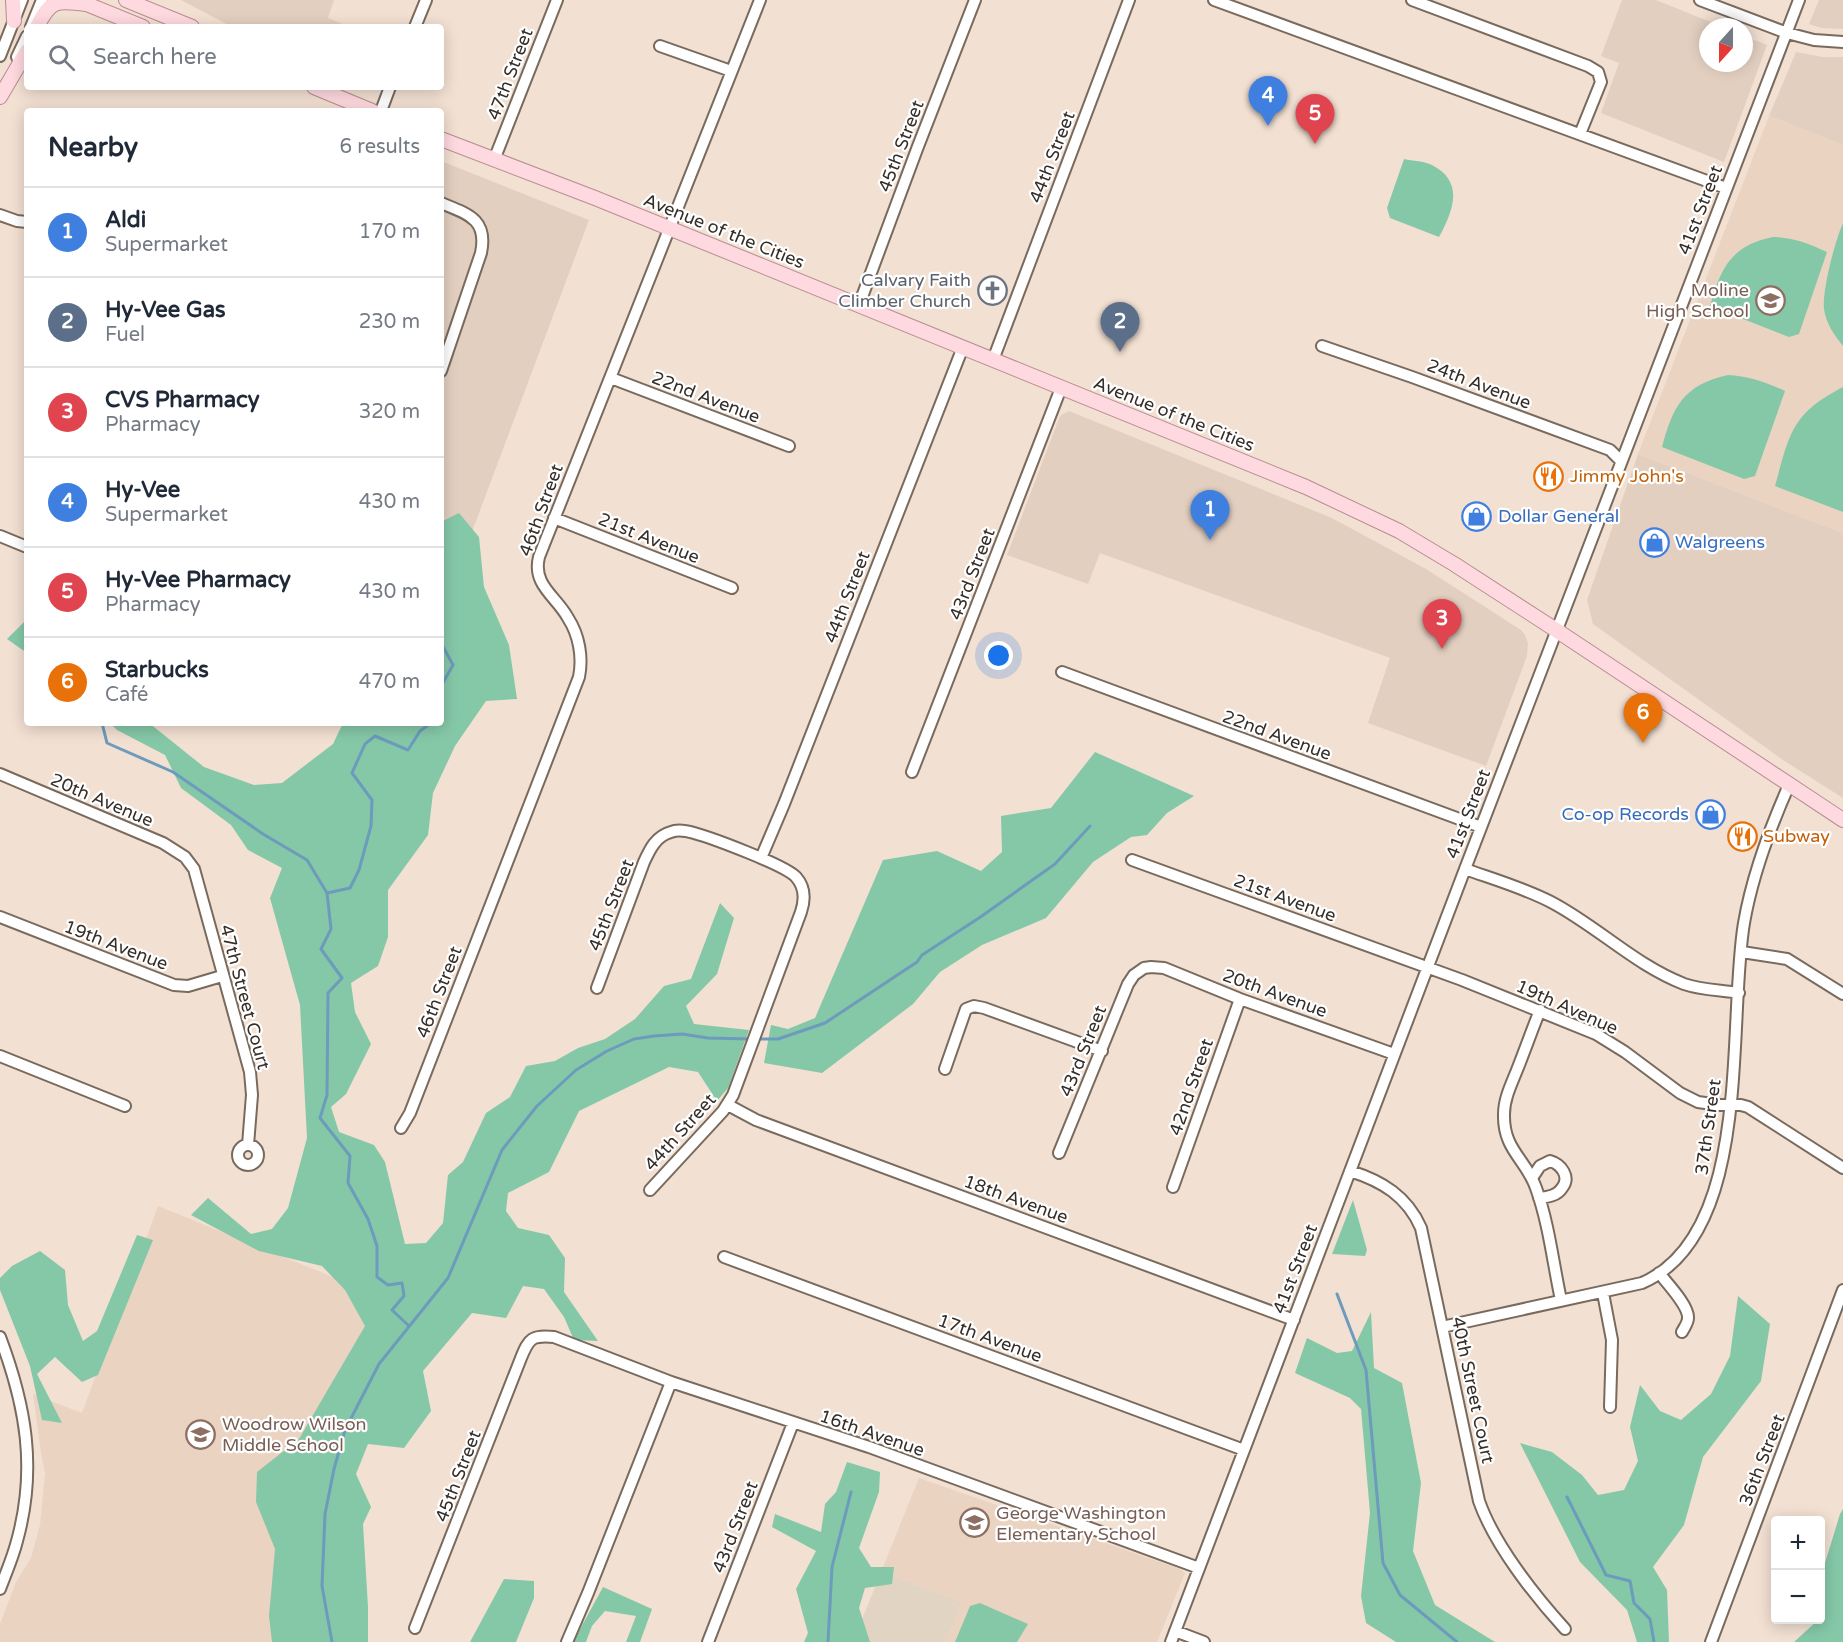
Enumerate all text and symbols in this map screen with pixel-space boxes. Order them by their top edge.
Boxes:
north arrow [1699,18,1753,72]
search box [24,24,444,90]
street label: 47th Street [482,25,538,123]
icon: search [45,41,78,74]
text: Search here [93,44,217,70]
pin: 4 [1248,76,1288,126]
pin: 5 [1296,94,1334,144]
street label: 45th Street [873,97,929,195]
street label: 44th Street [1024,108,1080,206]
text: Nearby [48,132,138,163]
text: 6 results [340,135,420,159]
street label: 41st Street [1673,162,1727,258]
street label: Avenue of the Cities [640,189,808,273]
text: Aldi [105,207,146,233]
text: 1 [61,220,74,244]
text: 170 m [359,220,420,244]
text: Supermarket [105,233,228,257]
place label: Calvary Faith Climber Church [838,269,971,312]
church icon: Calvary Faith Climber Church [976,274,1008,306]
place label: Moline High School [1646,279,1749,322]
school or university icon: Moline High School [1754,284,1786,316]
text: Hy-Vee Gas [105,297,226,323]
pin: 2 [1100,302,1140,352]
text: 2 [61,310,74,334]
text: 230 m [359,310,420,334]
text: Fuel [105,323,145,347]
street label: 24th Avenue [1424,354,1534,414]
street label: 22nd Avenue [649,366,763,428]
street label: Avenue of the Cities [1090,372,1258,456]
text: CVS Pharmacy [105,387,260,413]
text: 3 [61,400,74,424]
text: 320 m [359,400,420,424]
text: Pharmacy [105,413,200,437]
restaurant icon: Jimmy John's [1533,460,1565,492]
street label: 46th Street [514,461,568,559]
place label: Jimmy John's [1570,465,1684,487]
text: Hy-Vee [105,477,180,503]
text: 4 [61,490,74,514]
text: 430 m [359,490,420,514]
pin: 1 [1190,490,1230,540]
shop icon: Dollar General [1461,500,1493,532]
text: Supermarket [105,503,228,527]
place label: Dollar General [1498,505,1619,527]
street label: 21st Avenue [595,508,703,568]
street label: 43rd Street [944,525,1000,623]
shop icon: Walgreens [1638,526,1670,558]
place label: Walgreens [1675,531,1765,553]
street label: 44th Street [819,548,875,646]
text: Hy-Vee Pharmacy [105,567,291,593]
text: 5 [61,580,74,604]
text: 430 m [359,580,420,604]
text: Pharmacy [105,593,200,617]
pin: 3 [1422,600,1462,649]
your location [984,641,1013,670]
text: Starbucks [105,657,209,683]
text: 6 [61,670,74,694]
text: 470 m [359,670,420,694]
text: Café [105,683,148,707]
pin: 6 [1624,694,1662,743]
street label: 22nd Avenue [1220,705,1334,765]
street label: 41st Street [1441,766,1495,862]
street label: 20th Avenue [47,768,157,832]
shop icon: Co-op Records [1694,798,1726,830]
place label: Co-op Records [1561,803,1689,825]
restaurant icon: Subway [1726,820,1758,852]
place label: Subway [1763,825,1830,847]
street label: 45th Street [583,856,639,954]
street label: 21st Avenue [1231,869,1339,927]
street label: 19th Avenue [61,915,171,975]
street label: 47th Street Court [215,922,275,1072]
street label: 46th Street [411,943,467,1041]
street label: 20th Avenue [1220,964,1330,1022]
street label: 19th Avenue [1512,975,1622,1039]
street label: 43rd Street [1055,1002,1111,1100]
street label: 42nd Street [1164,1036,1218,1138]
street label: 37th Street [1690,1078,1726,1176]
street label: 44th Street [640,1089,721,1175]
street label: 18th Avenue [961,1170,1071,1228]
street label: 41st Street [1268,1221,1322,1317]
street label: 17th Avenue [935,1309,1045,1367]
street label: 40th Street Court [1447,1315,1499,1465]
street label: 16th Avenue [817,1405,927,1461]
street label: 36th Street [1734,1411,1790,1509]
place label: Woodrow Wilson Middle School [222,1413,367,1456]
school or university icon: Woodrow Wilson Middle School [185,1418,217,1450]
street label: 45th Street [430,1427,486,1525]
street label: 43rd Street [707,1478,763,1576]
place label: George Washington Elementary School [996,1502,1166,1545]
school or university icon: George Washington Elementary School [959,1507,991,1539]
map controls [1771,1516,1825,1624]
button: + [1771,1516,1825,1570]
button: − [1771,1570,1825,1624]

